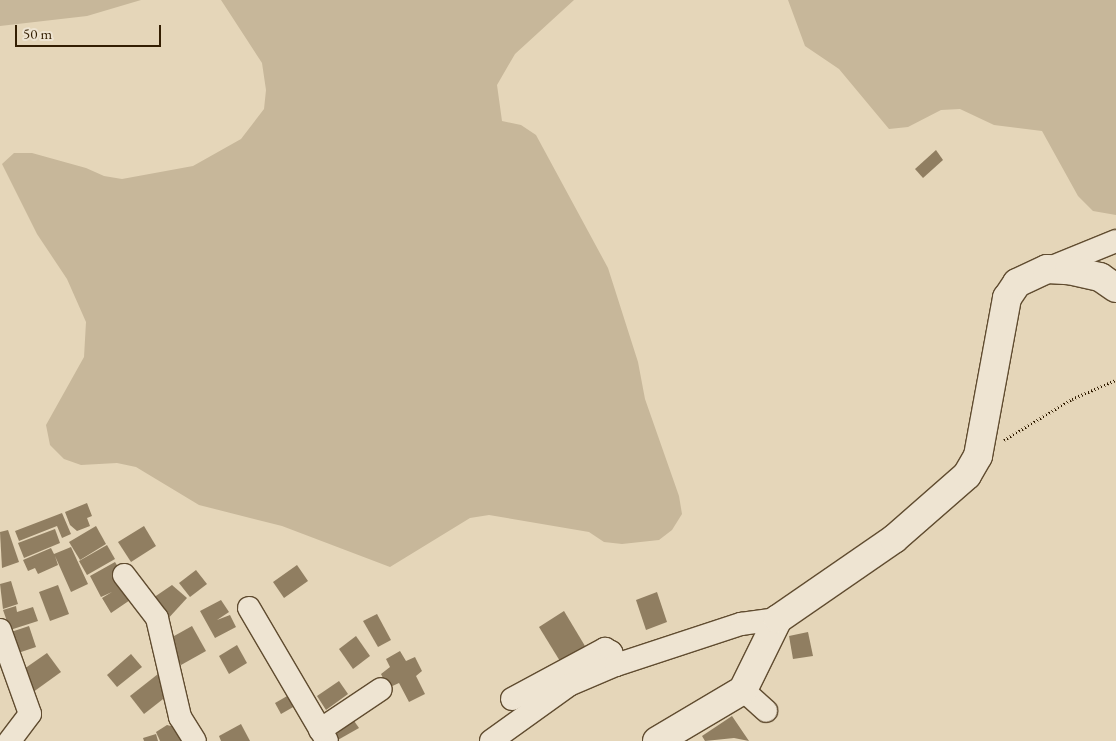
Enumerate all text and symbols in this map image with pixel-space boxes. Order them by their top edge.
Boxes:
scale bar [18,15,164,47]
text: 50 m [23,24,52,43]

